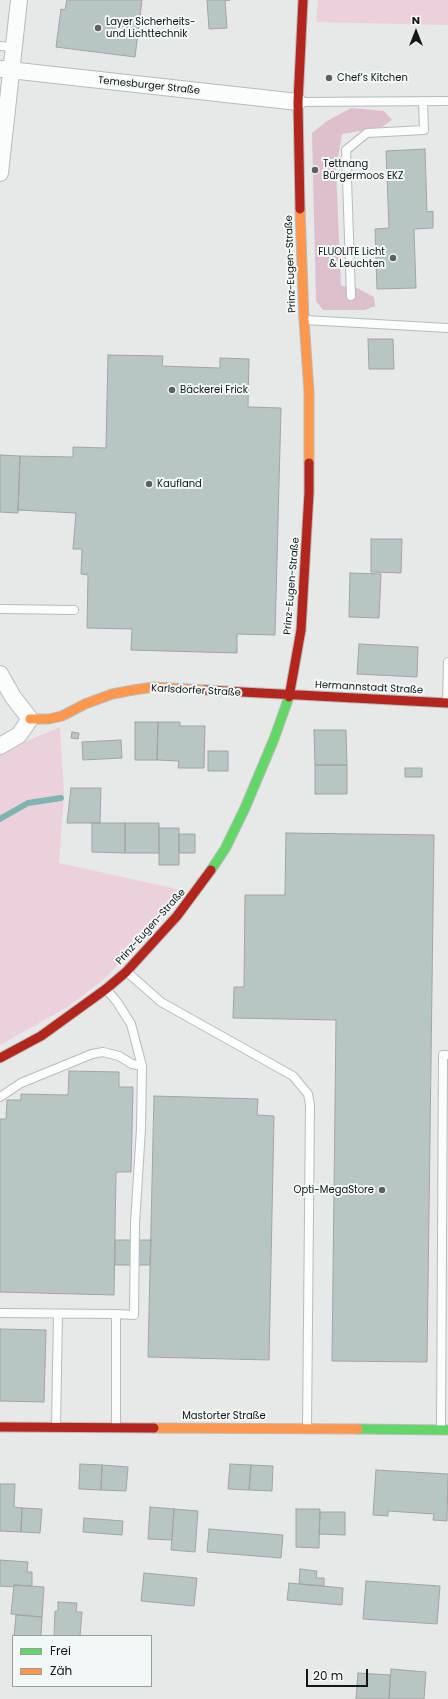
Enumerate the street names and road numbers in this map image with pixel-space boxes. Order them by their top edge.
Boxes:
street label: Temesburger Straße [97,75,201,97]
street label: Prinz-Eugen-Straße [283,215,299,313]
street label: Prinz-Eugen-Straße [282,537,302,635]
street label: Hermannstadt Straße [315,679,423,697]
street label: Karlsdorfer Straße [151,683,241,699]
street label: Prinz-Eugen-Straße [114,887,188,967]
street label: Mastorter Straße [182,1410,266,1422]

